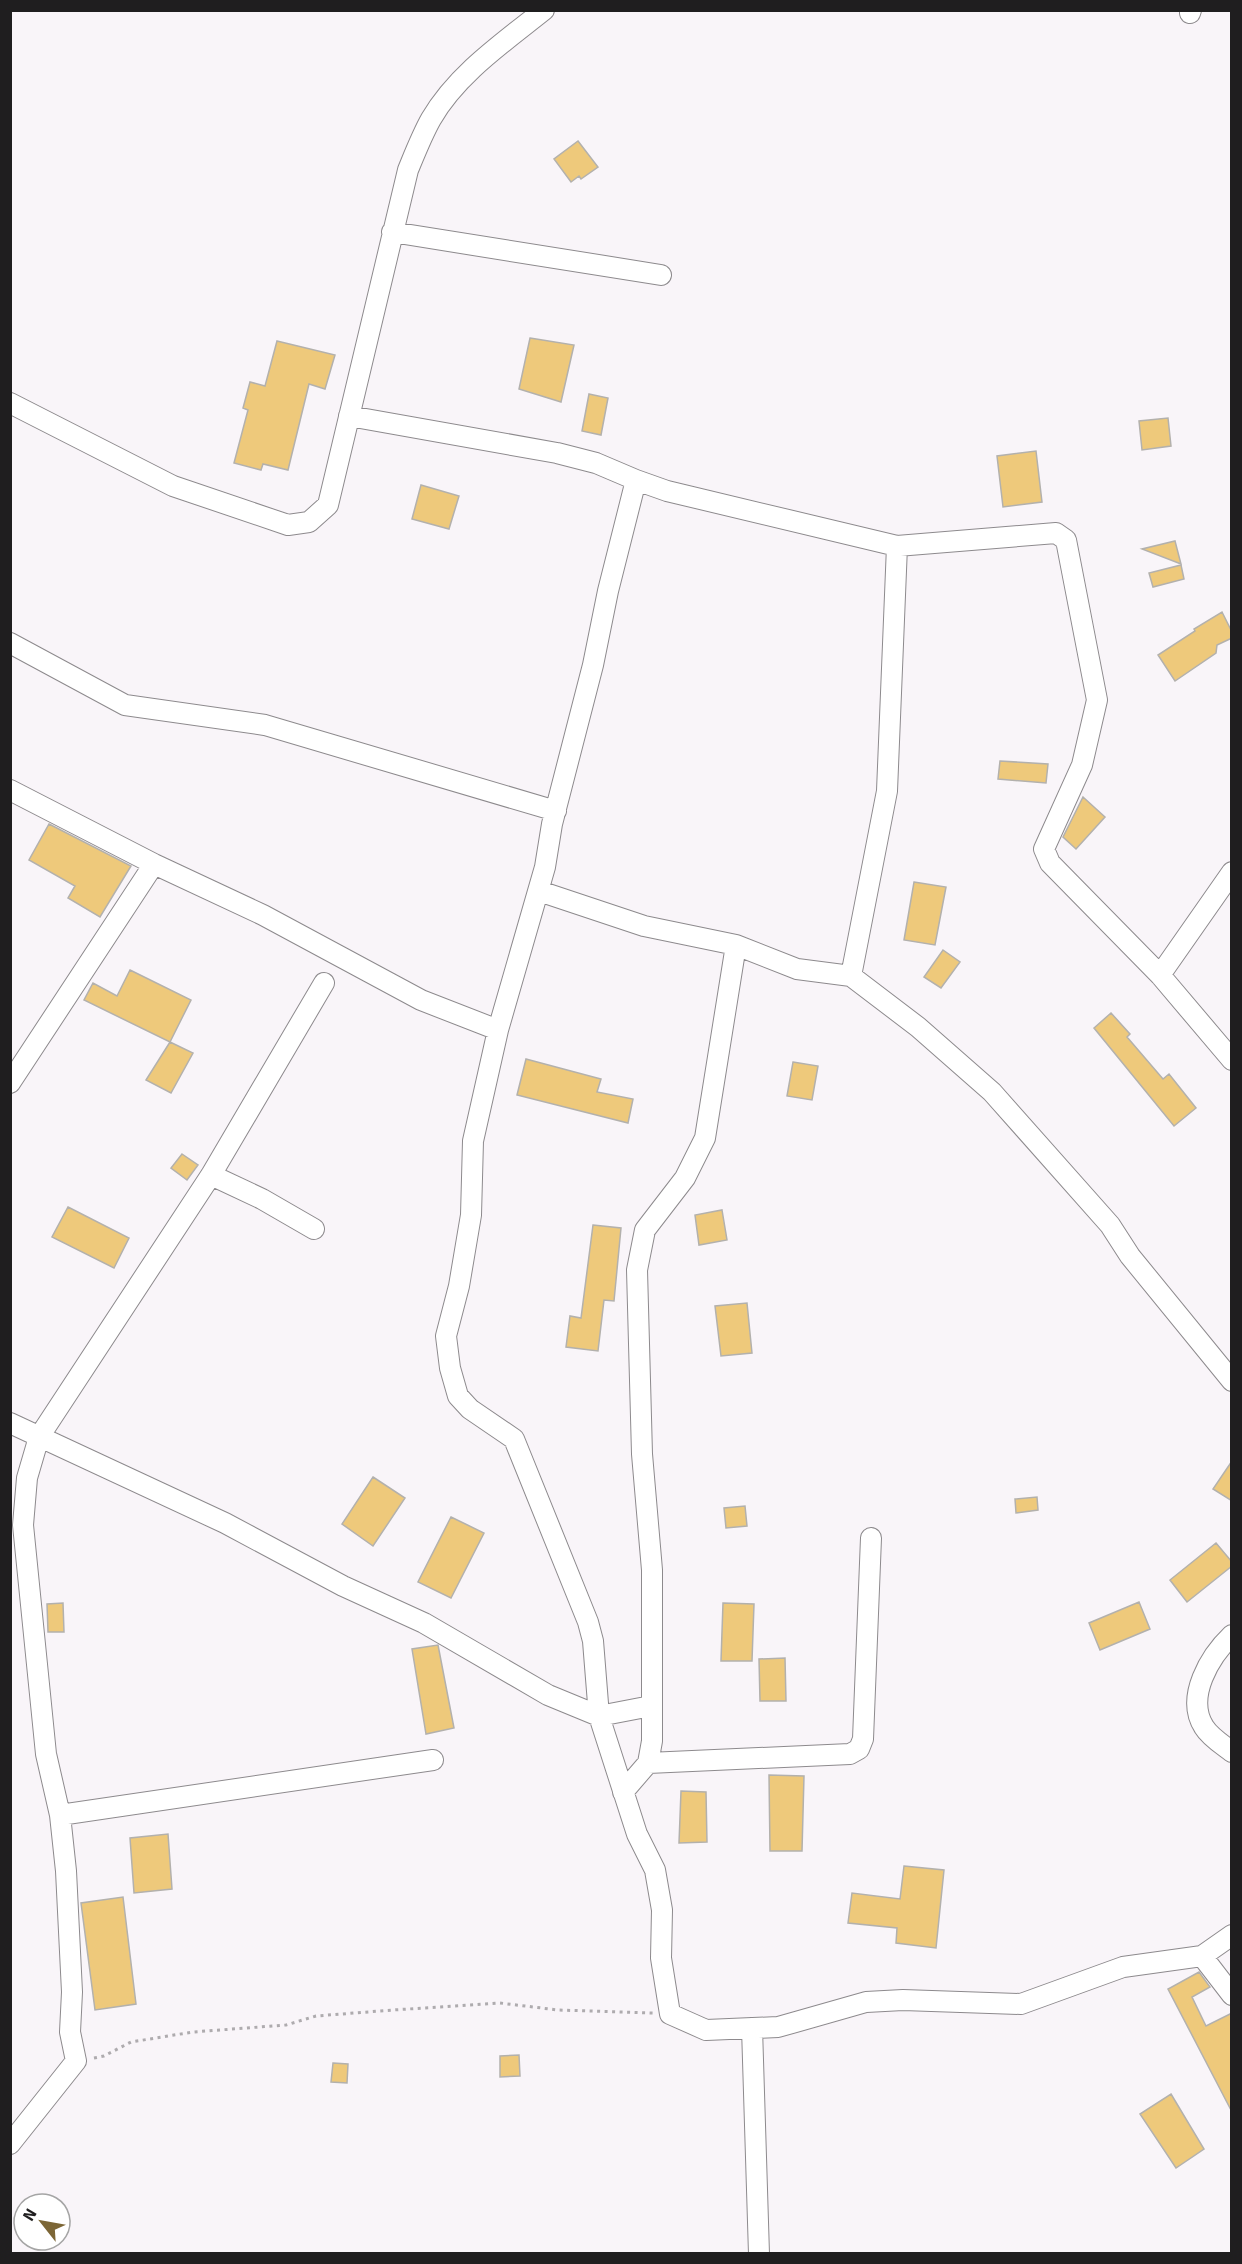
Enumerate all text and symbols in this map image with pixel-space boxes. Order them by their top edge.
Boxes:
north arrow [12,2192,72,2252]
text: N [19,2205,41,2225]

